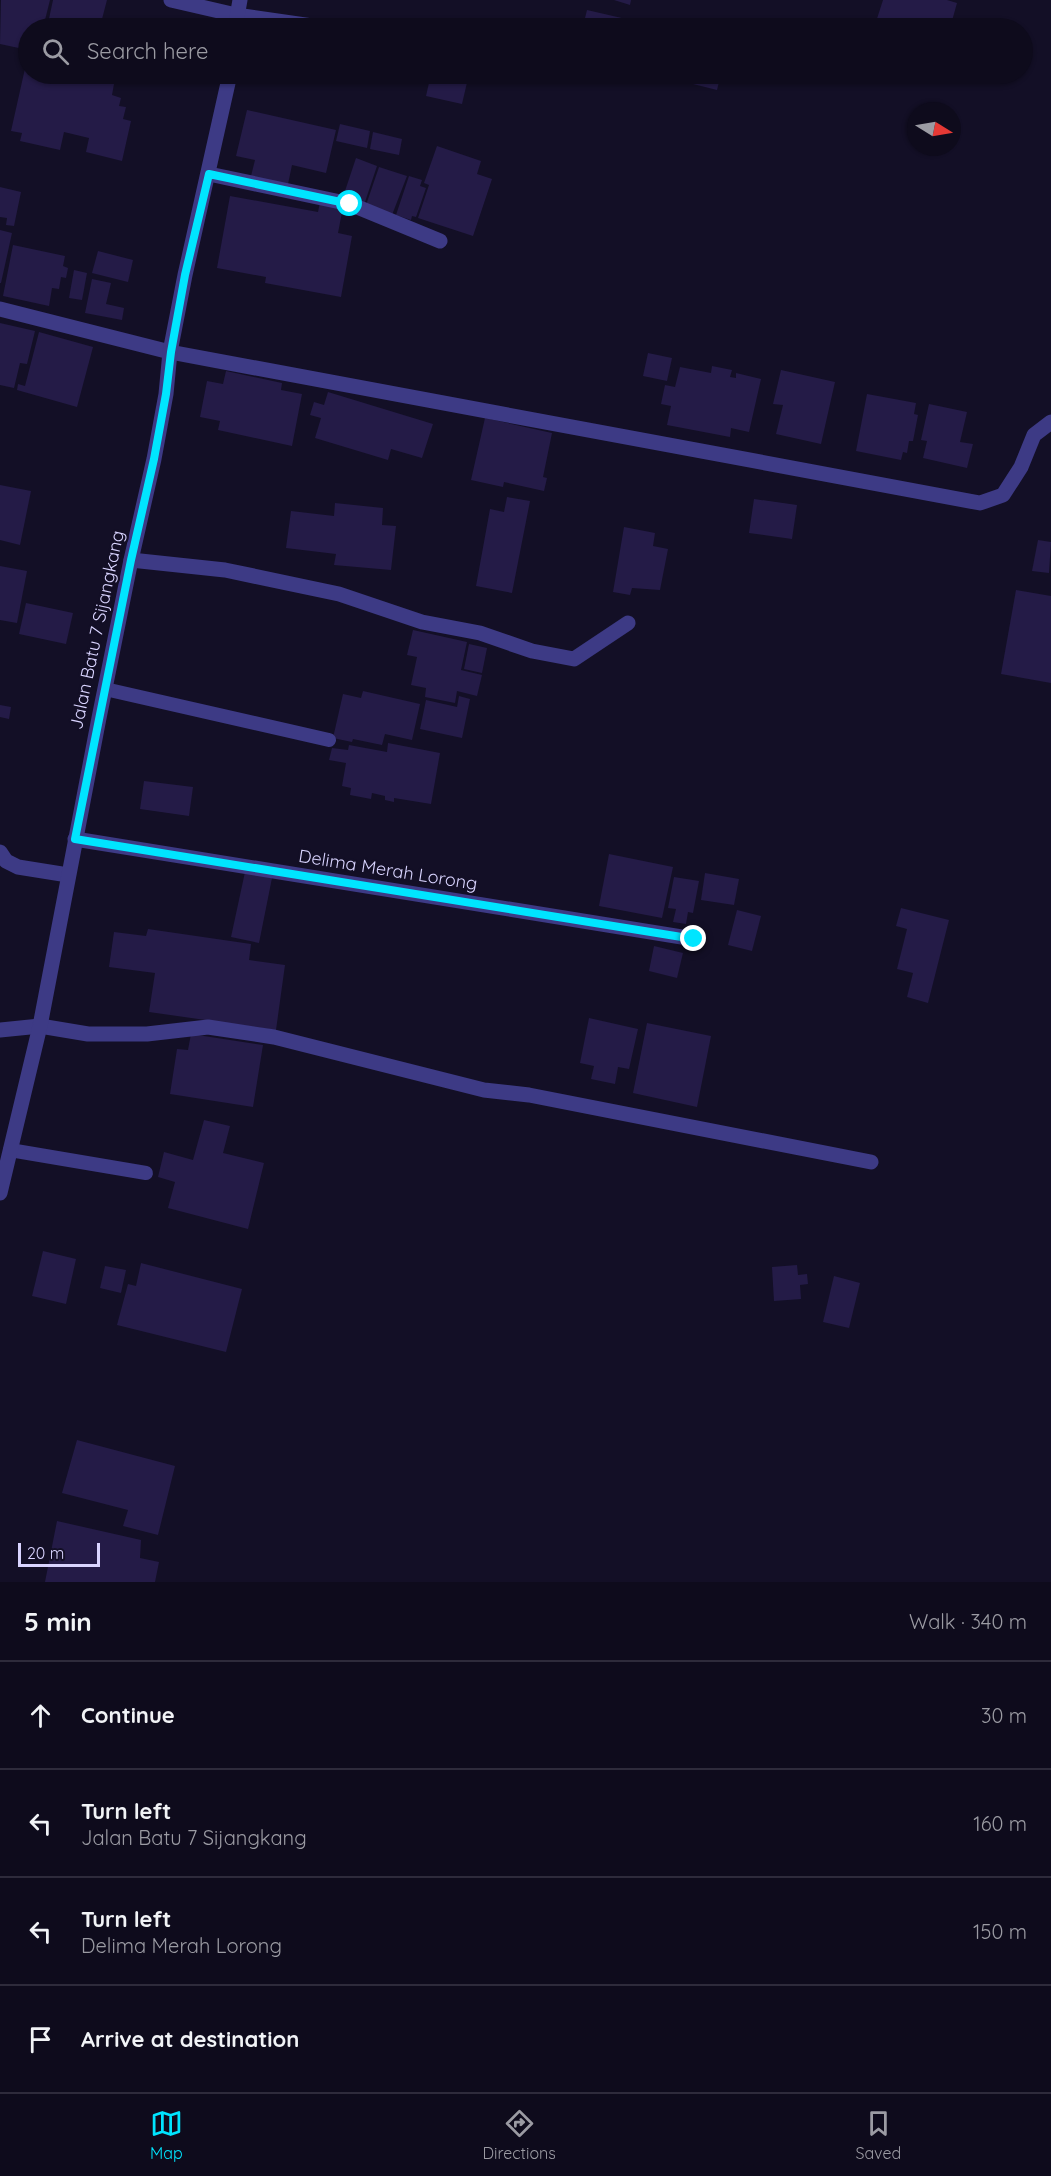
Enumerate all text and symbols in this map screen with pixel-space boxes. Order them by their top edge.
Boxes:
search box [18,18,1033,84]
icon: search [39,35,72,68]
text: Search here [87,37,208,65]
north arrow [907,102,961,156]
route start [336,190,362,216]
street label: Jalan Batu 7 Sijangkang [64,528,129,732]
street label: Delima Merah Lorong [297,844,479,895]
route end [680,925,706,951]
scale bar [18,1540,100,1568]
text: 20 m [27,1543,64,1563]
text: 5 min [24,1605,92,1638]
text: Walk · 340 m [909,1609,1027,1634]
icon: ahead [24,1699,57,1732]
text: Continue [81,1701,175,1729]
text: 30 m [981,1703,1027,1728]
text: Turn left [81,1797,171,1825]
icon: left [24,1807,57,1840]
text: 160 m [973,1811,1027,1836]
text: Jalan Batu 7 Sijangkang [81,1825,307,1850]
text: Turn left [81,1905,171,1933]
icon: left [24,1915,57,1948]
text: 150 m [973,1919,1027,1944]
text: Delima Merah Lorong [81,1933,282,1958]
icon: arrive [24,2023,57,2056]
text: Arrive at destination [81,2025,299,2053]
tab: Map [150,2107,183,2163]
tab: Directions [483,2107,556,2163]
tab: Saved [856,2107,901,2163]

